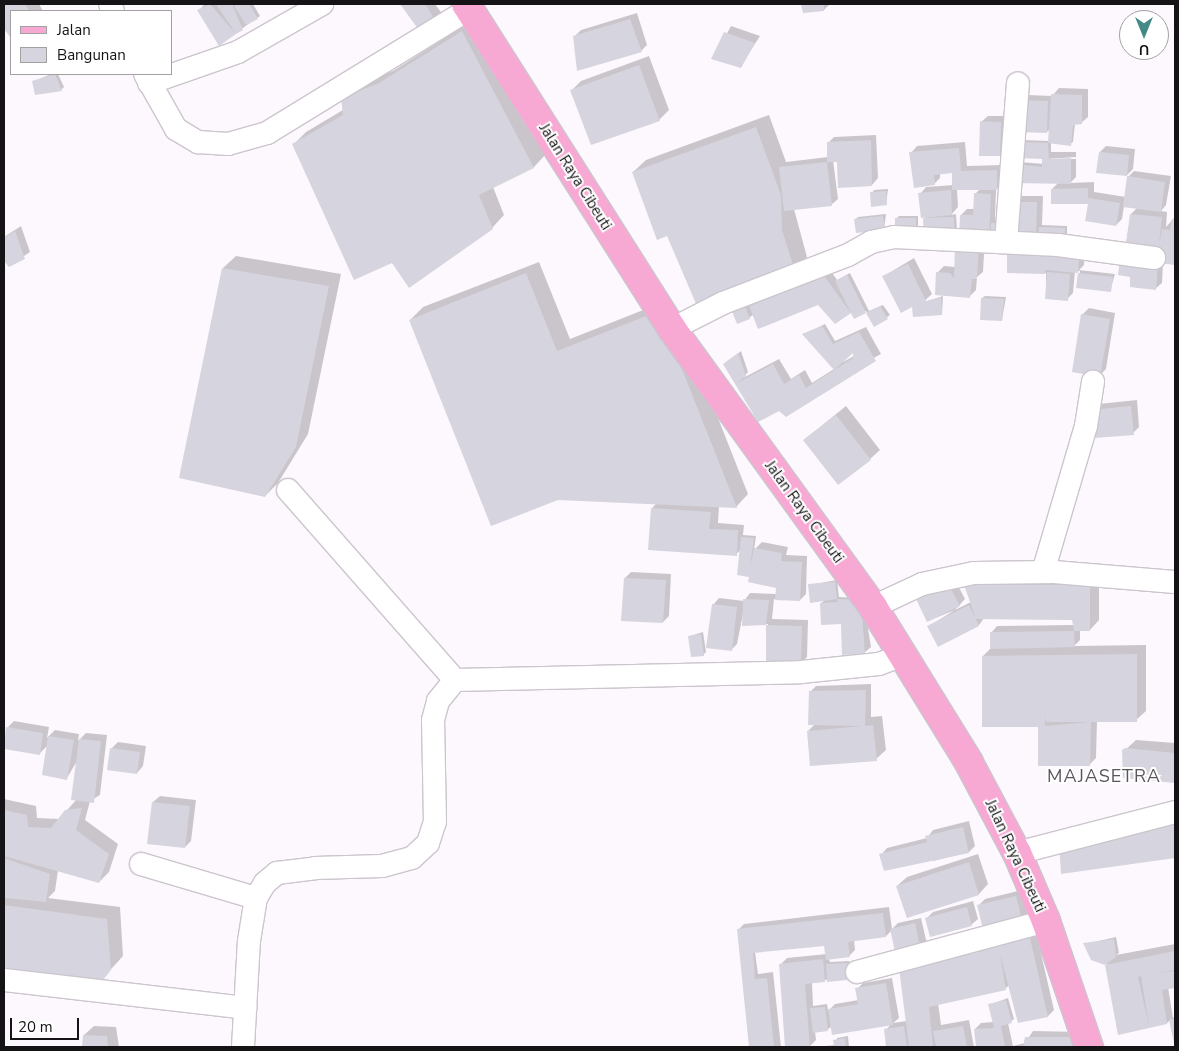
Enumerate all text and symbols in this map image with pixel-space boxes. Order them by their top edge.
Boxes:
legend [10,10,172,75]
north arrow [1119,10,1169,60]
text: Jalan [57,20,91,40]
text: U [1139,40,1149,59]
text: Bangunan [57,45,126,65]
street label: Jalan Raya Cibeuti [535,120,615,234]
street label: Jalan Raya Cibeuti [761,457,847,567]
district label: MAJASETRA [1046,765,1162,787]
street label: Jalan Raya Cibeuti [981,797,1049,915]
scale bar [12,1008,81,1040]
text: 20 m [18,1017,53,1037]

